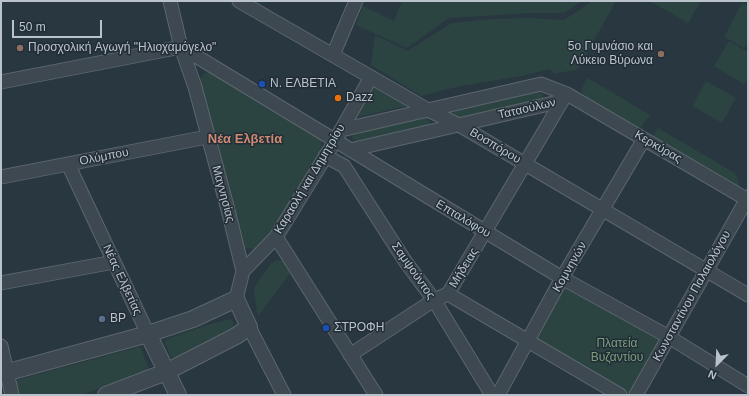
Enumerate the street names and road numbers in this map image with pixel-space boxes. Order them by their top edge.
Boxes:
street label: Ταταούλων [497,95,557,123]
street label: Καραολή και Δημητρίου [271,121,349,237]
street label: Βοσπόρου [467,125,523,167]
street label: Κερκύρας [632,128,684,166]
street label: Ολύμπου [78,145,130,169]
street label: Μαγνησίας [208,164,238,224]
street label: Επταλόφου [433,197,493,241]
street label: Κωνσταντίνου Παλαιολόγου [650,228,734,364]
street label: Κομνηνών [550,239,590,295]
street label: Σαμψούντος [388,240,438,302]
street label: Νέας Ελβετίας [99,242,145,318]
street label: Μήδειας [446,245,482,291]

